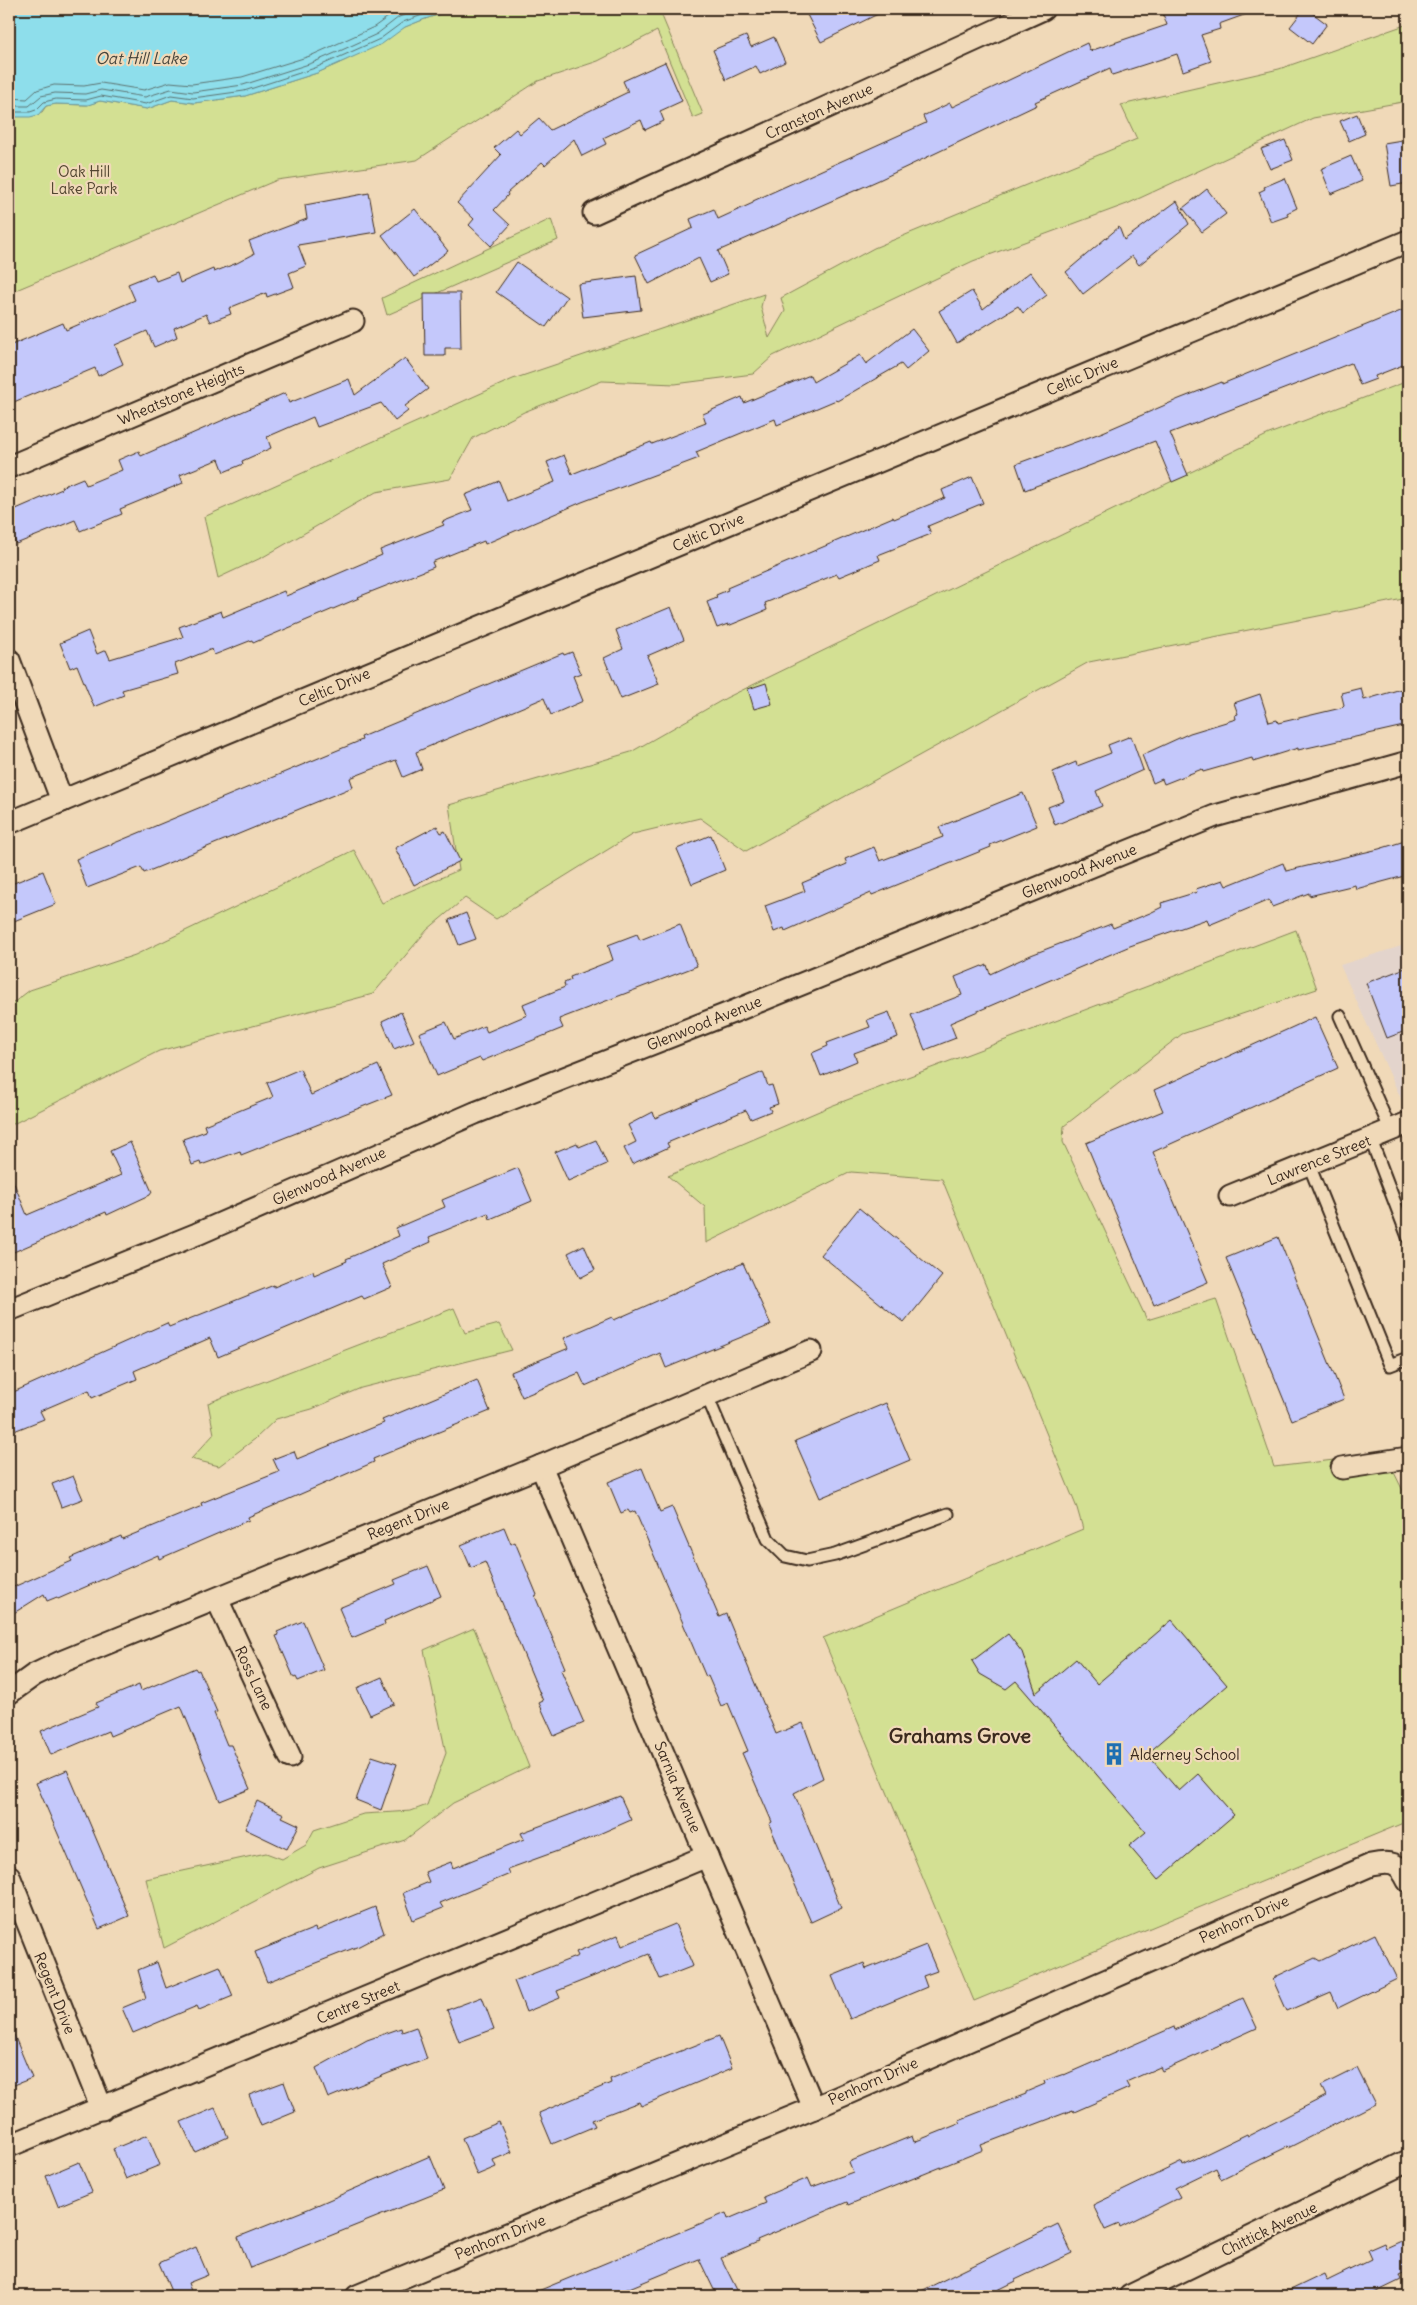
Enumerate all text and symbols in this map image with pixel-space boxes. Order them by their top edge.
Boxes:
water label: Oat Hill Lake [95,48,188,68]
street label: Cranston Avenue [762,79,876,143]
park label: Oak Hill Lake Park [51,162,118,198]
street label: Celtic Drive [1043,352,1121,400]
street label: Wheatstone Heights [115,359,247,429]
street label: Celtic Drive [669,508,747,556]
street label: Celtic Drive [295,663,373,711]
street label: Glenwood Avenue [1019,839,1139,903]
street label: Glenwood Avenue [644,991,764,1055]
street label: Lawrence Street [1264,1131,1374,1189]
street label: Glenwood Avenue [269,1142,389,1210]
street label: Regent Drive [364,1494,452,1544]
street label: Ross Lane [231,1643,277,1713]
district label: Grahams Grove [889,1723,1031,1748]
street label: Sarnia Avenue [650,1738,706,1836]
building icon: Alderney School [1101,1741,1127,1767]
place label: Alderney School [1130,1745,1240,1764]
street label: Penhorn Drive [1196,1891,1292,1947]
street label: Regent Drive [30,1949,80,2037]
street label: Centre Street [314,1976,402,2028]
street label: Penhorn Drive [825,2053,921,2109]
street label: Chittick Avenue [1218,2198,1320,2260]
street label: Penhorn Drive [452,2210,548,2264]

